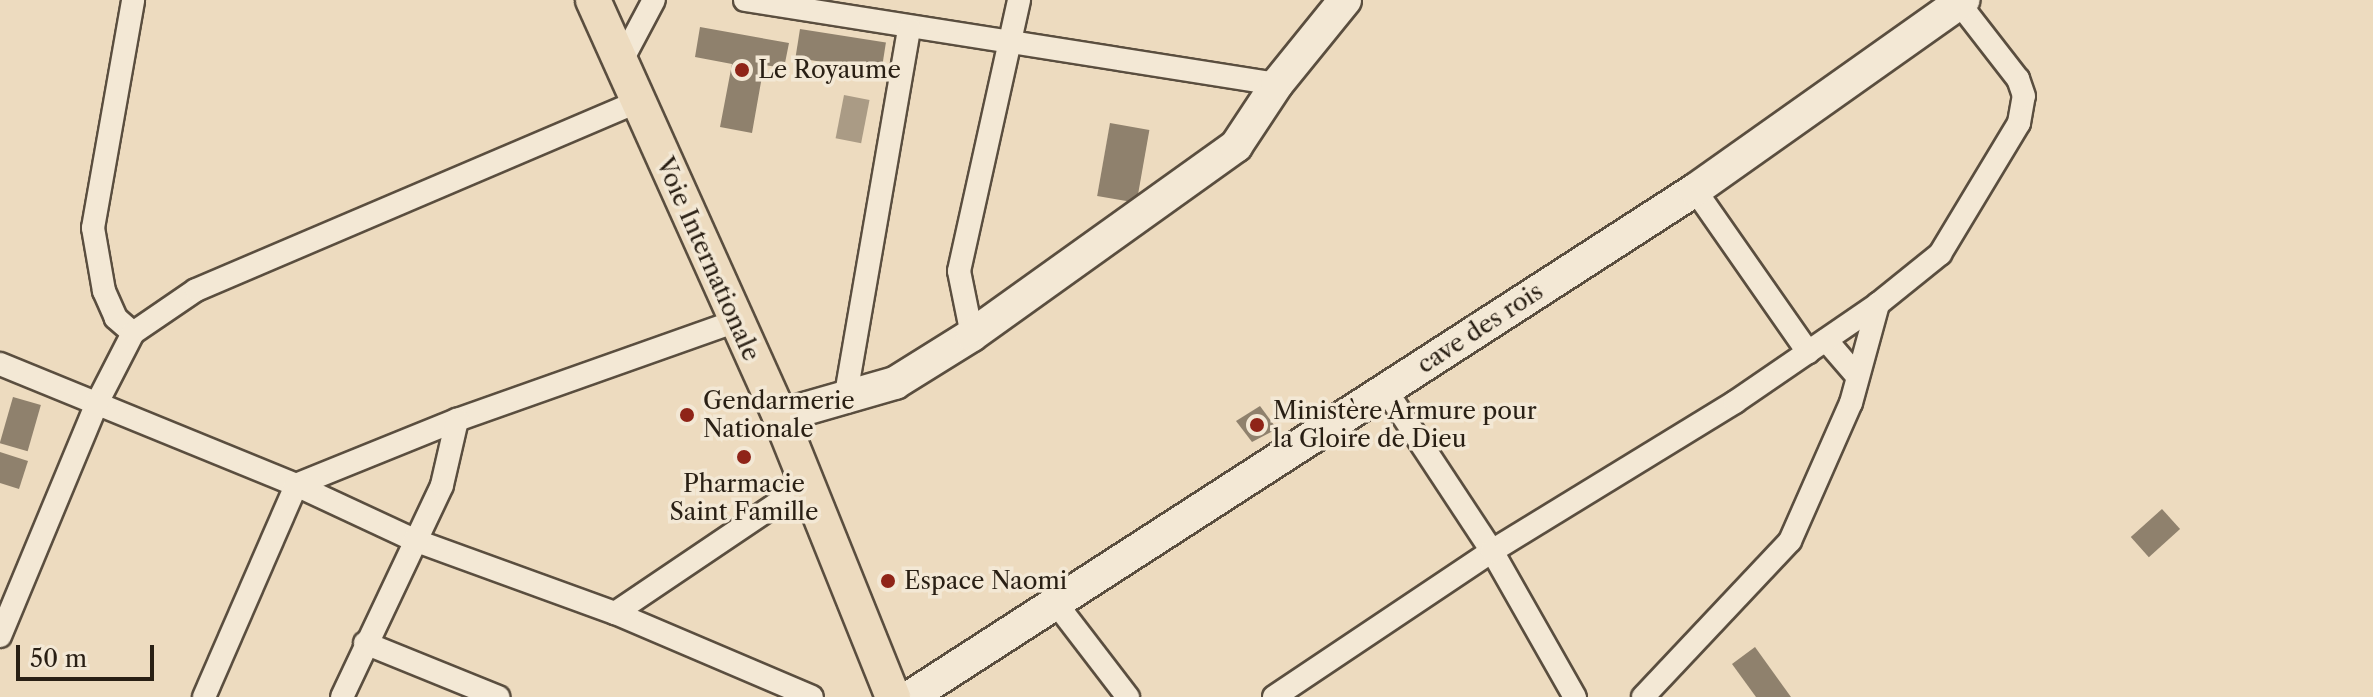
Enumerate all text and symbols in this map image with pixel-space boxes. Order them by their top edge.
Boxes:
place label: Le Royaume [758,56,901,84]
marker: Le Royaume [733,61,751,79]
street label: Voie Internationale [650,153,766,365]
street label: cave des rois [1412,277,1548,379]
place label: Gendarmerie Nationale [703,387,855,443]
place label: Ministère Armure pour la Gloire de Dieu [1273,397,1538,453]
marker: Gendarmerie Nationale [678,406,696,424]
marker: Ministère Armure pour la Gloire de Dieu [1248,416,1266,434]
marker: Pharmacie Saint Famille [735,448,753,466]
place label: Pharmacie Saint Famille [670,470,818,526]
place label: Espace Naomi [904,567,1067,595]
marker: Espace Naomi [879,572,897,590]
scale bar [20,629,158,679]
text: 50 m [30,644,87,673]

